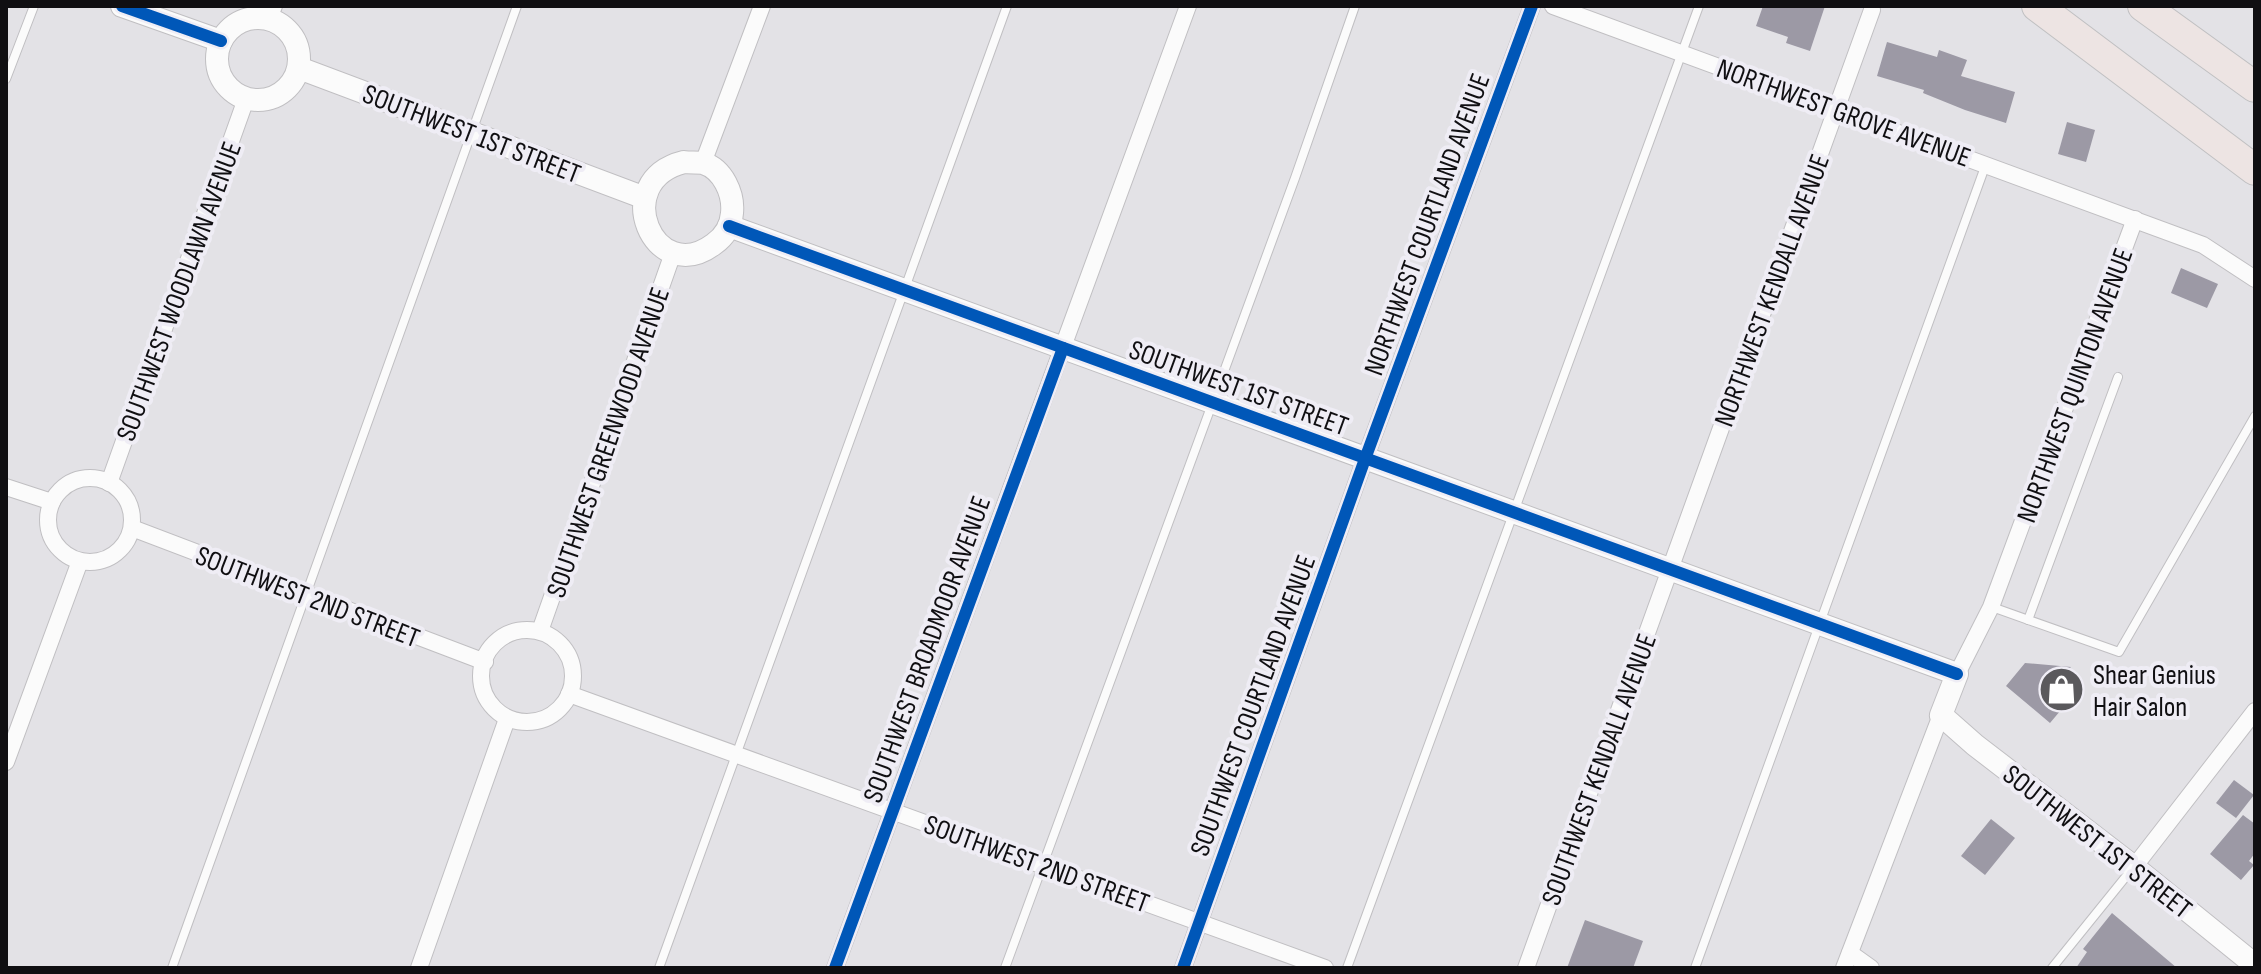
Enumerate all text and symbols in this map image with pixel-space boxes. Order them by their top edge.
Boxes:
street label: NORTHWEST GROVE AVENUE [1712,52,1975,175]
street label: NORTHWEST COURTLAND AVENUE [1357,69,1497,380]
street label: SOUTHWEST 1ST STREET [358,78,585,191]
street label: SOUTHWEST WOODLAWN AVENUE [110,137,249,446]
street label: NORTHWEST KENDALL AVENUE [1708,150,1837,431]
street label: NORTHWEST QUINTON AVENUE [2010,244,2140,527]
street label: SOUTHWEST GREENWOOD AVENUE [540,283,677,602]
street label: SOUTHWEST 1ST STREET [1125,333,1352,443]
street label: SOUTHWEST BROADMOOR AVENUE [857,492,998,807]
street label: SOUTHWEST 2ND STREET [191,540,424,655]
street label: SOUTHWEST COURTLAND AVENUE [1184,551,1323,860]
street label: SOUTHWEST KENDALL AVENUE [1535,629,1664,910]
place label: Shear Genius Hair Salon [2093,659,2216,724]
shop icon: Shear Genius Hair Salon [2038,666,2086,714]
street label: SOUTHWEST 1ST STREET [1996,758,2198,926]
street label: SOUTHWEST 2ND STREET [919,808,1154,920]

